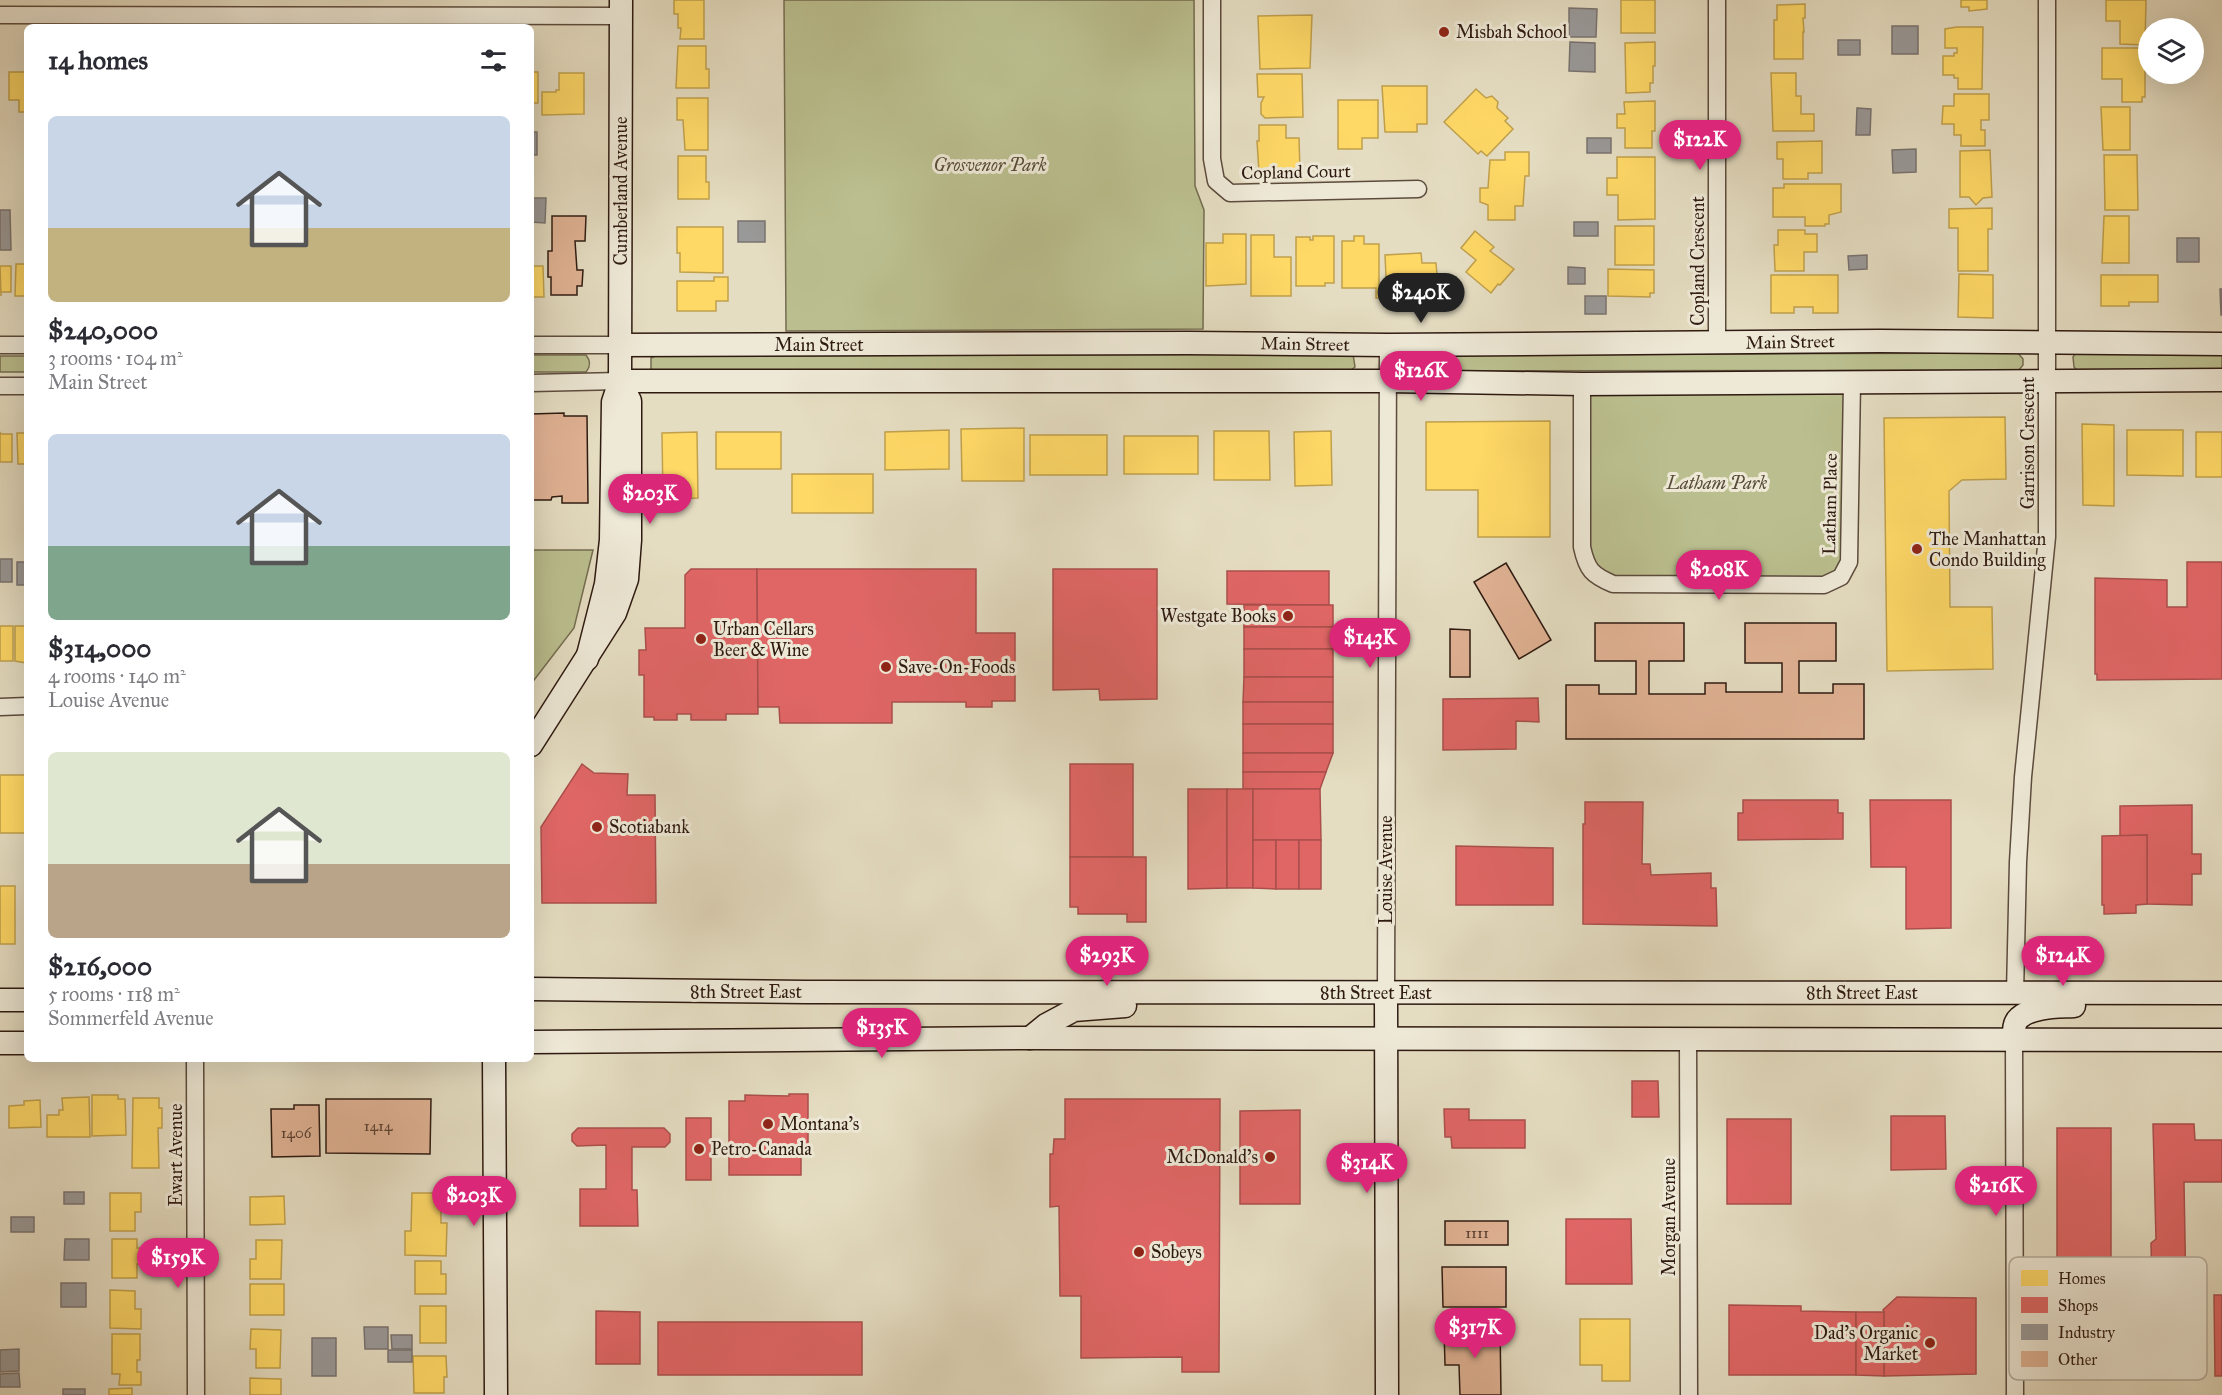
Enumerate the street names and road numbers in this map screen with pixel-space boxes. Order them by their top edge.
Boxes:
street label: Cumberland Avenue [610,117,632,265]
street label: Copland Court [1241,160,1352,184]
street label: Copland Crescent [1687,196,1709,326]
street label: Main Street [1745,330,1836,354]
street label: Main Street [1260,332,1351,356]
street label: Main Street [774,334,864,356]
street label: Garrison Crescent [2017,376,2039,509]
street label: Latham Place [1818,453,1842,555]
street label: Louise Avenue [1375,815,1397,925]
street label: 8th Street East [690,981,803,1003]
street label: 8th Street East [1320,982,1433,1004]
street label: 8th Street East [1806,982,1919,1004]
street label: Ewart Avenue [165,1104,187,1207]
street label: Morgan Avenue [1658,1158,1681,1276]

